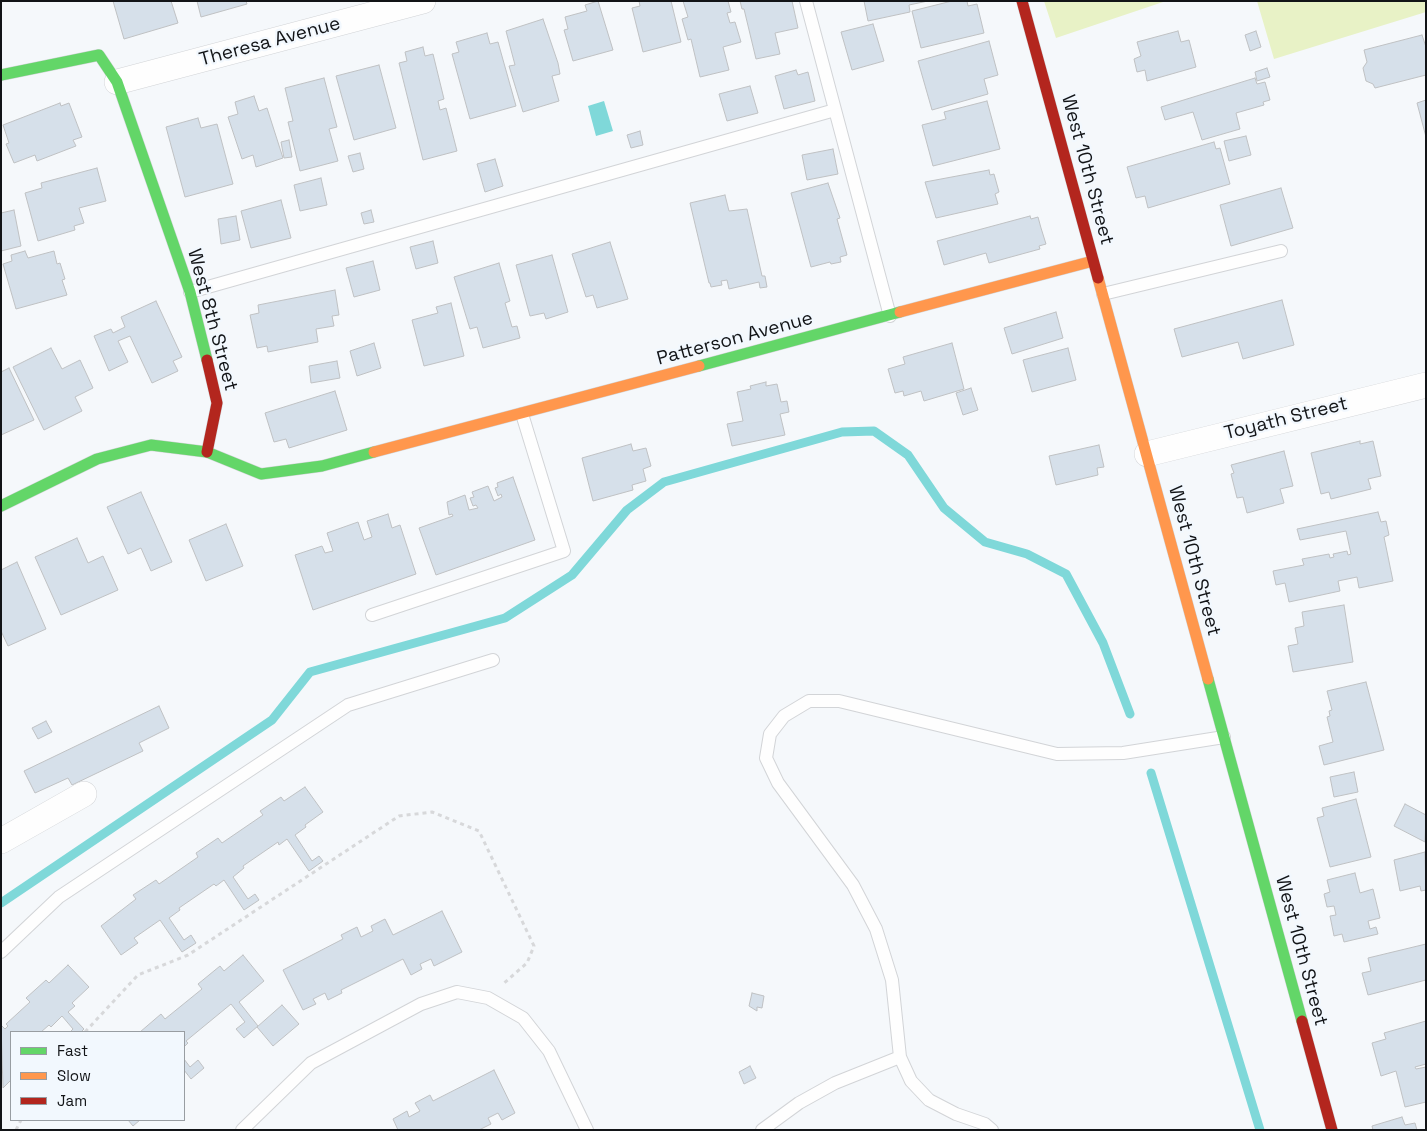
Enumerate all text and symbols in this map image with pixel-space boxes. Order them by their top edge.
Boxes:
street label: Theresa Avenue [197,12,343,72]
street label: West 10th Street [1056,92,1118,248]
street label: West 8th Street [182,246,242,394]
street label: Patterson Avenue [654,307,816,371]
street label: Toyath Street [1222,393,1350,445]
street label: West 10th Street [1163,483,1225,639]
street label: West 10th Street [1270,873,1332,1029]
legend [10,1031,185,1121]
text: Fast [57,1041,88,1060]
text: Slow [57,1066,91,1085]
text: Jam [57,1091,87,1110]

